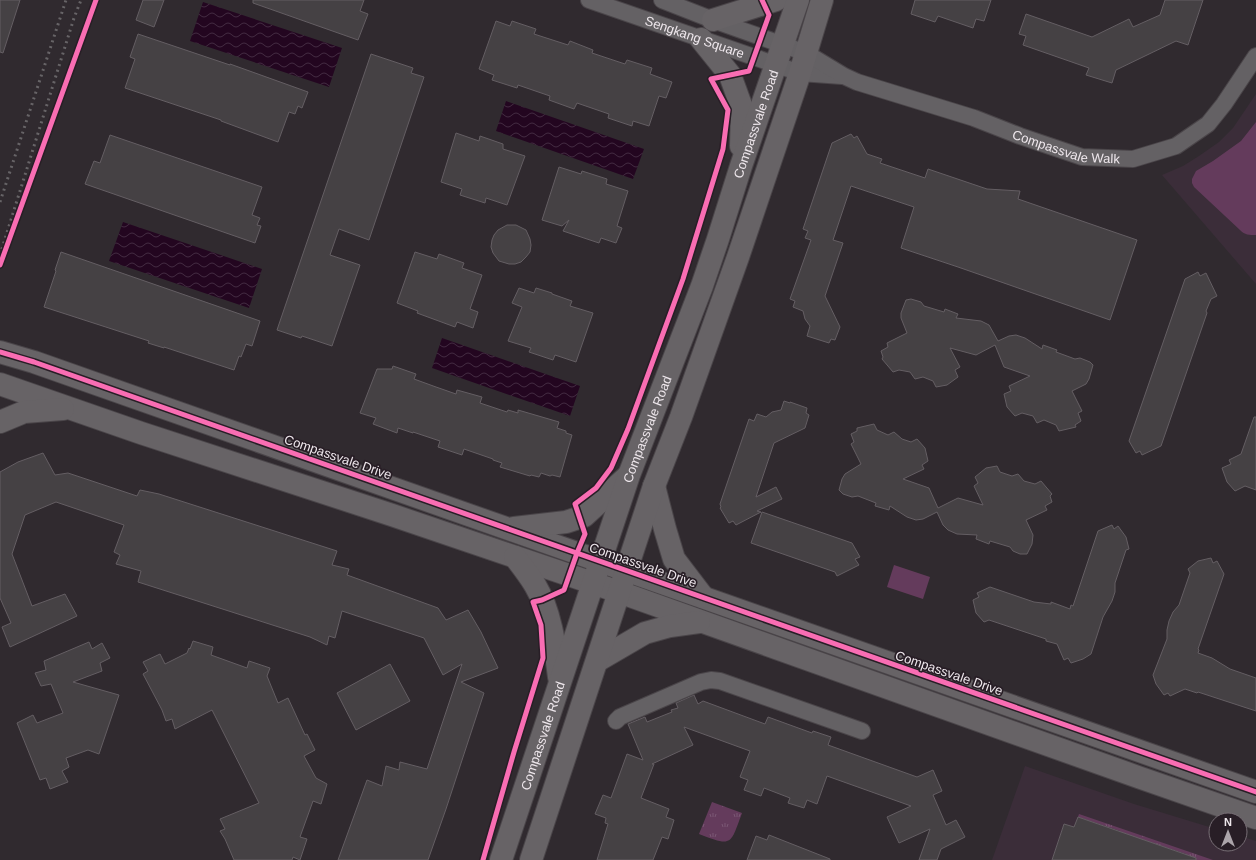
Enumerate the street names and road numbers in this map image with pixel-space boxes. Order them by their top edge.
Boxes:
street label: Sengkang Square [643,13,747,61]
street label: Compassvale Road [730,68,781,180]
street label: Compassvale Walk [1010,126,1121,166]
street label: Compassvale Road [620,373,674,484]
street label: Compassvale Drive [282,432,394,482]
street label: Compassvale Drive [587,540,699,590]
street label: Compassvale Drive [893,648,1005,698]
street label: Compassvale Road [517,679,567,792]

